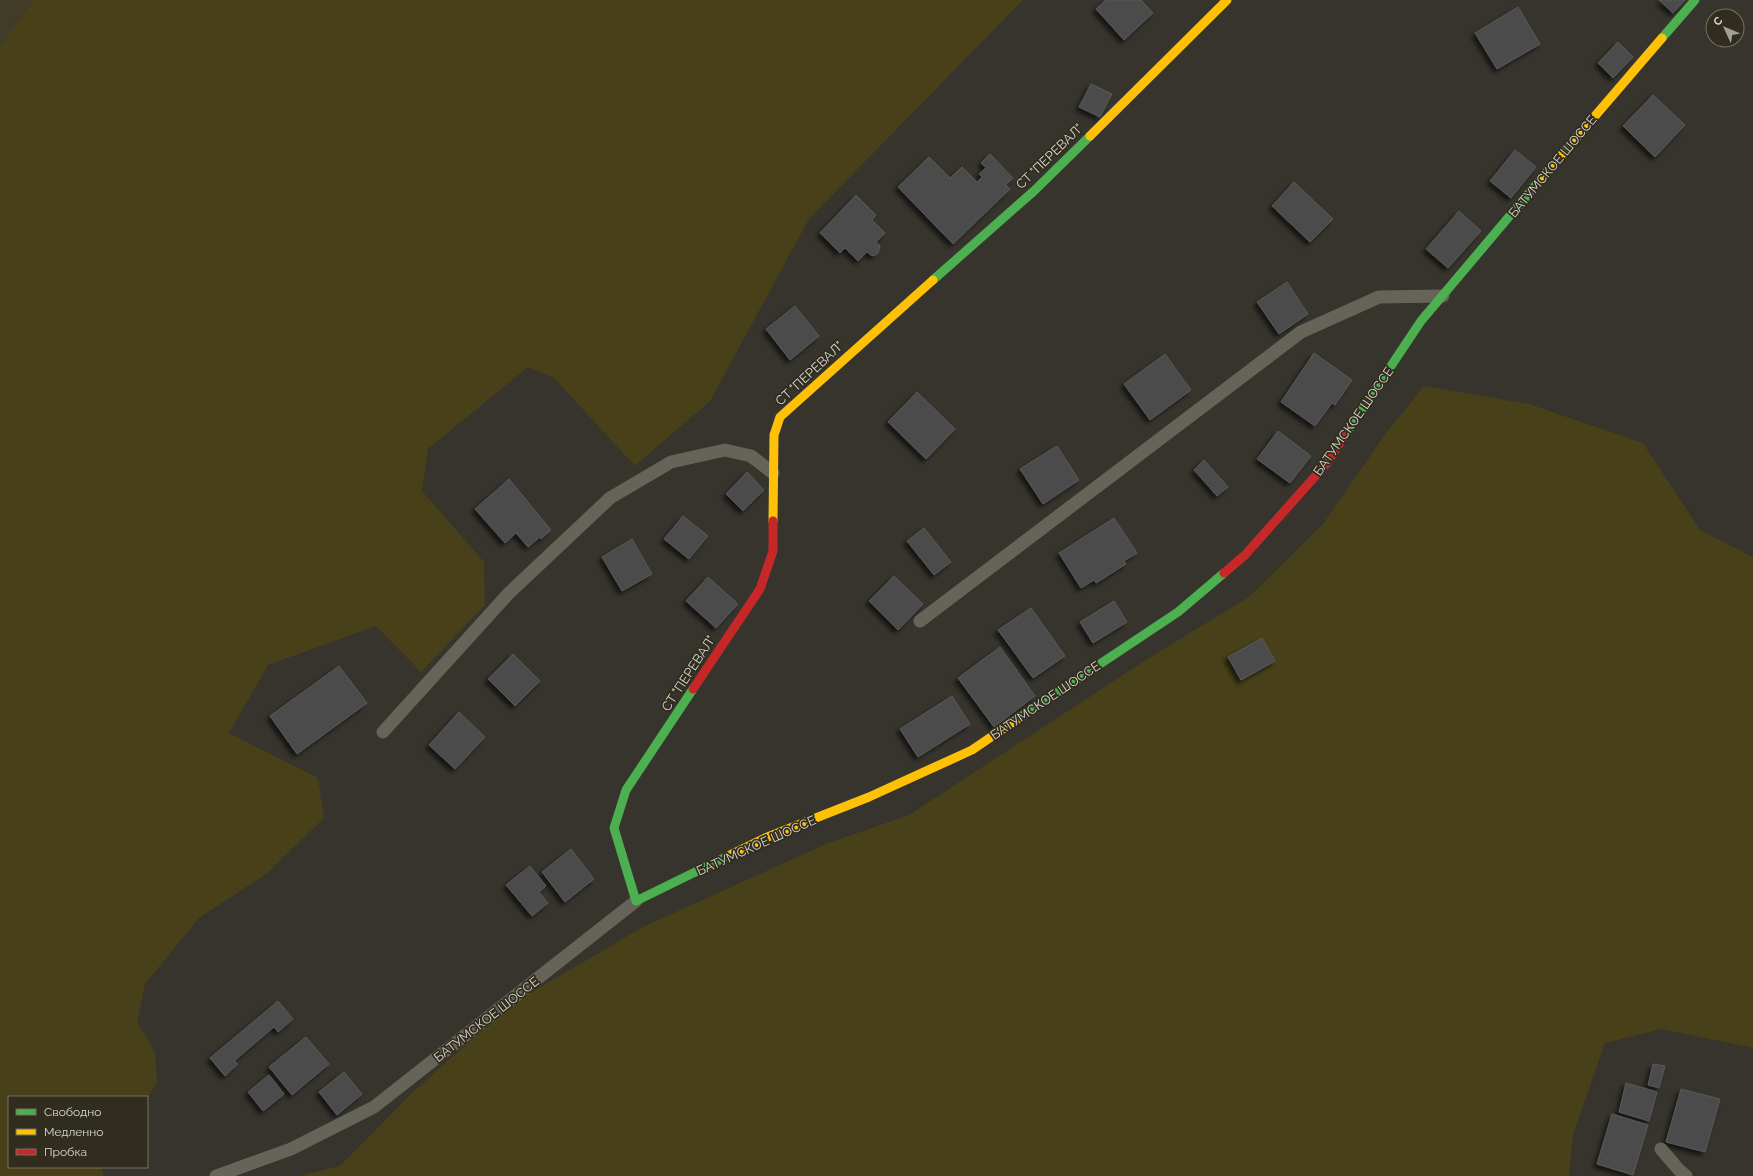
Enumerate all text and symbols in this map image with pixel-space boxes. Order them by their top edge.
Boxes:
north arrow [1705,8,1745,48]
text: С [1711,14,1726,29]
street label: БАТУМСКОЕ ШОССЕ [1505,112,1600,221]
street label: СТ "ПЕРЕВАЛ" [1013,121,1086,192]
street label: СТ "ПЕРЕВАЛ" [772,338,846,409]
street label: БАТУМСКОЕ ШОССЕ [1310,364,1397,478]
street label: СТ "ПЕРЕВАЛ" [658,633,718,714]
street label: БАТУМСКОЕ ШОССЕ [988,658,1103,743]
street label: БАТУМСКОЕ ШОССЕ [694,812,818,879]
street label: БАТУМСКОЕ ШОССЕ [431,974,542,1065]
legend [8,1096,148,1168]
text: Свободно [44,1105,101,1119]
text: Медленно [44,1125,103,1139]
text: Пробка [44,1145,87,1159]

